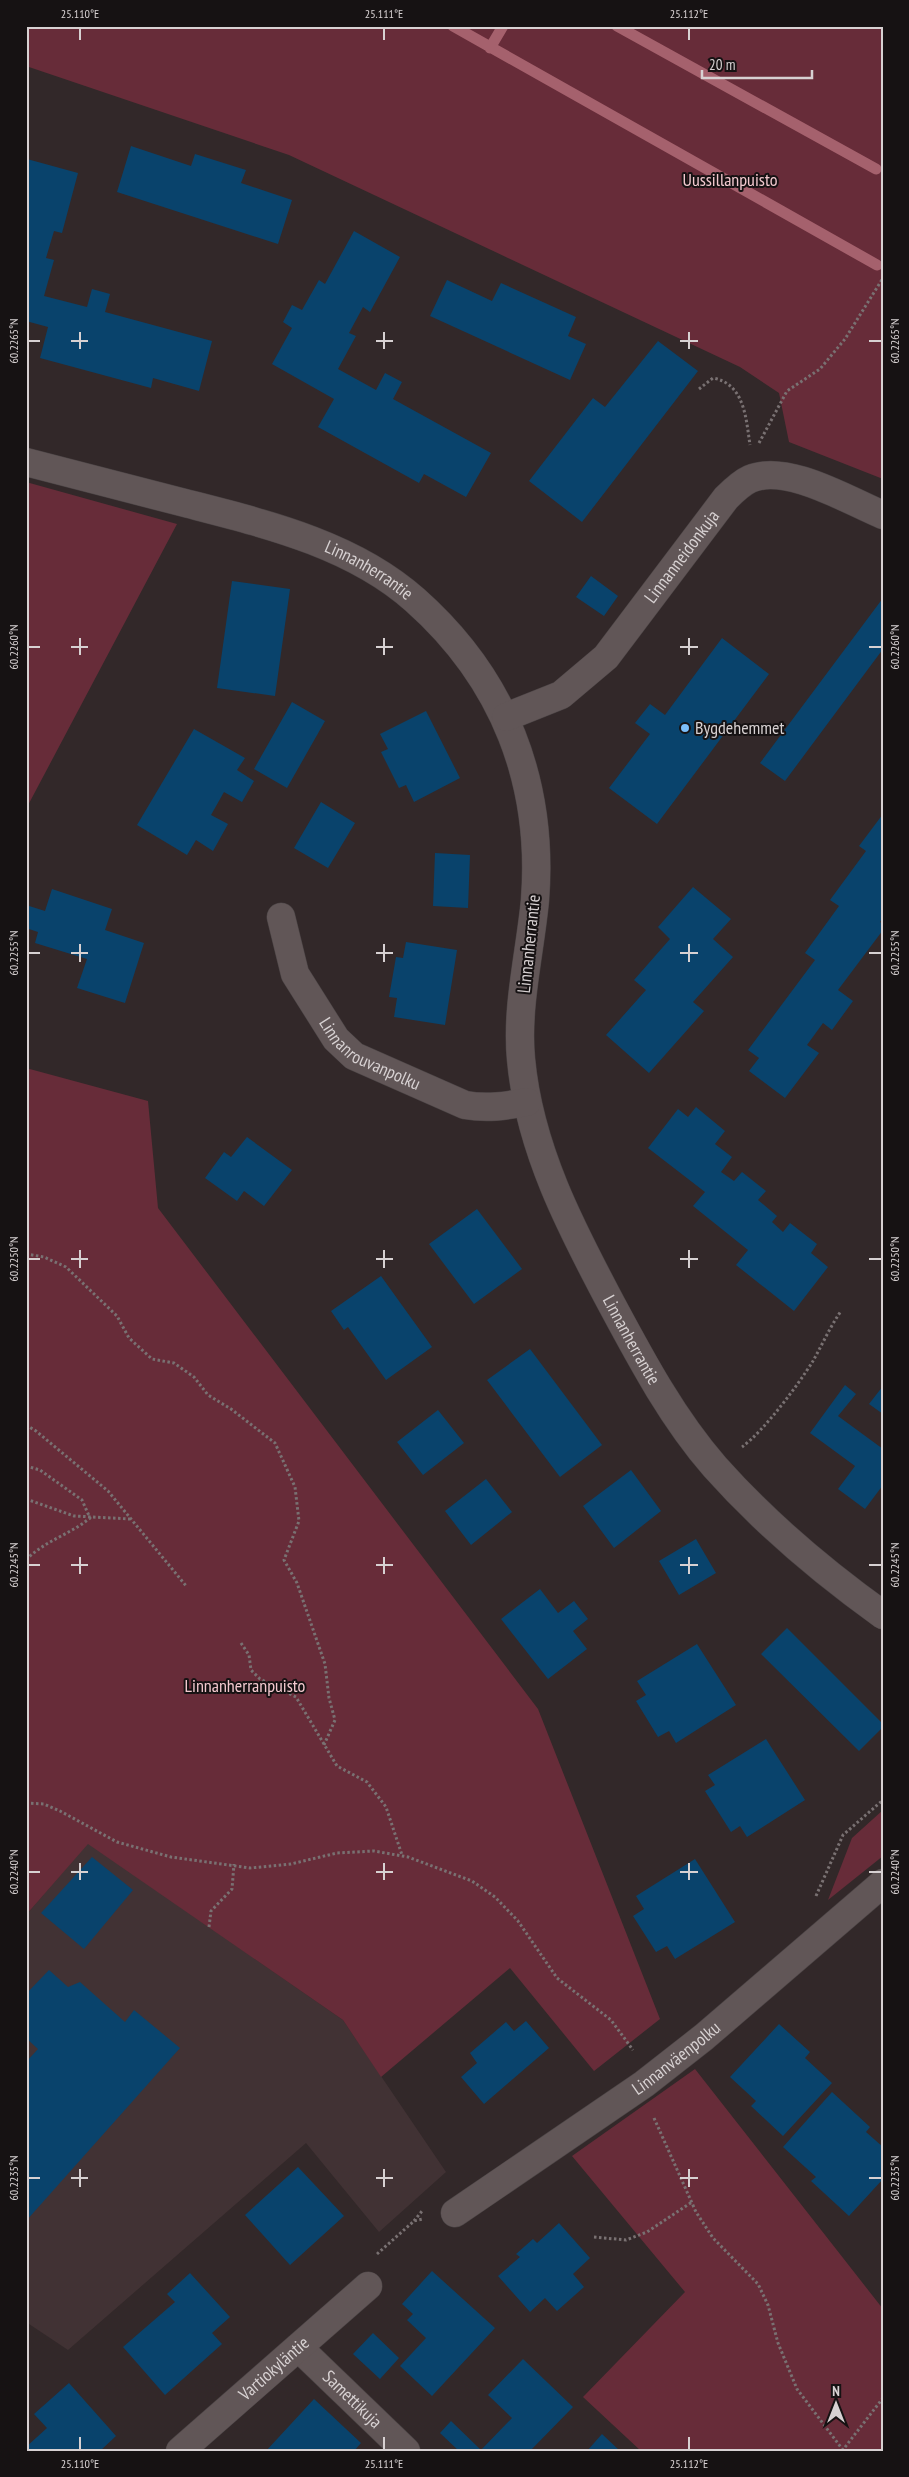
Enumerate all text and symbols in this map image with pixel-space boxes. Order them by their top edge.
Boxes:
text: 25.110°E [61,6,99,21]
text: 25.111°E [365,6,403,21]
text: 25.112°E [670,6,708,21]
scale bar [702,48,812,80]
text: 20 m [709,55,735,74]
park label: Uussillanpuisto [683,168,778,191]
text: 60.2265°N [6,318,21,364]
text: 60.2265°N [887,318,902,364]
street label: Linnanneidonkuja [639,505,724,607]
street label: Linnanherrantie [322,535,418,605]
text: 60.2260°N [6,624,21,670]
text: 60.2260°N [887,624,902,670]
place label: Bygdehemmet [695,716,784,739]
marker: Bygdehemmet [679,722,691,734]
street label: Linnanherrantie [512,894,545,994]
text: 60.2255°N [6,930,21,976]
text: 60.2255°N [887,930,902,976]
street label: Linnanrouvanpolku [314,1013,424,1095]
text: 60.2250°N [6,1236,21,1282]
text: 60.2250°N [887,1236,902,1282]
street label: Linnanherrantie [598,1291,666,1389]
text: 60.2245°N [6,1542,21,1588]
text: 60.2245°N [887,1542,902,1588]
park label: Linnanherranpuisto [185,1674,306,1697]
text: 60.2240°N [6,1849,21,1895]
text: 60.2240°N [887,1849,902,1895]
street label: Linnanväenpolku [627,2016,725,2100]
text: 60.2235°N [6,2155,21,2201]
text: 60.2235°N [887,2155,902,2201]
street label: Vartiokyläntie [233,2331,314,2406]
street label: Samettikuja [318,2365,387,2433]
north arrow [812,2380,862,2430]
text: N [832,2382,840,2400]
text: 25.110°E [61,2456,99,2471]
text: 25.111°E [365,2456,403,2471]
text: 25.112°E [670,2456,708,2471]

